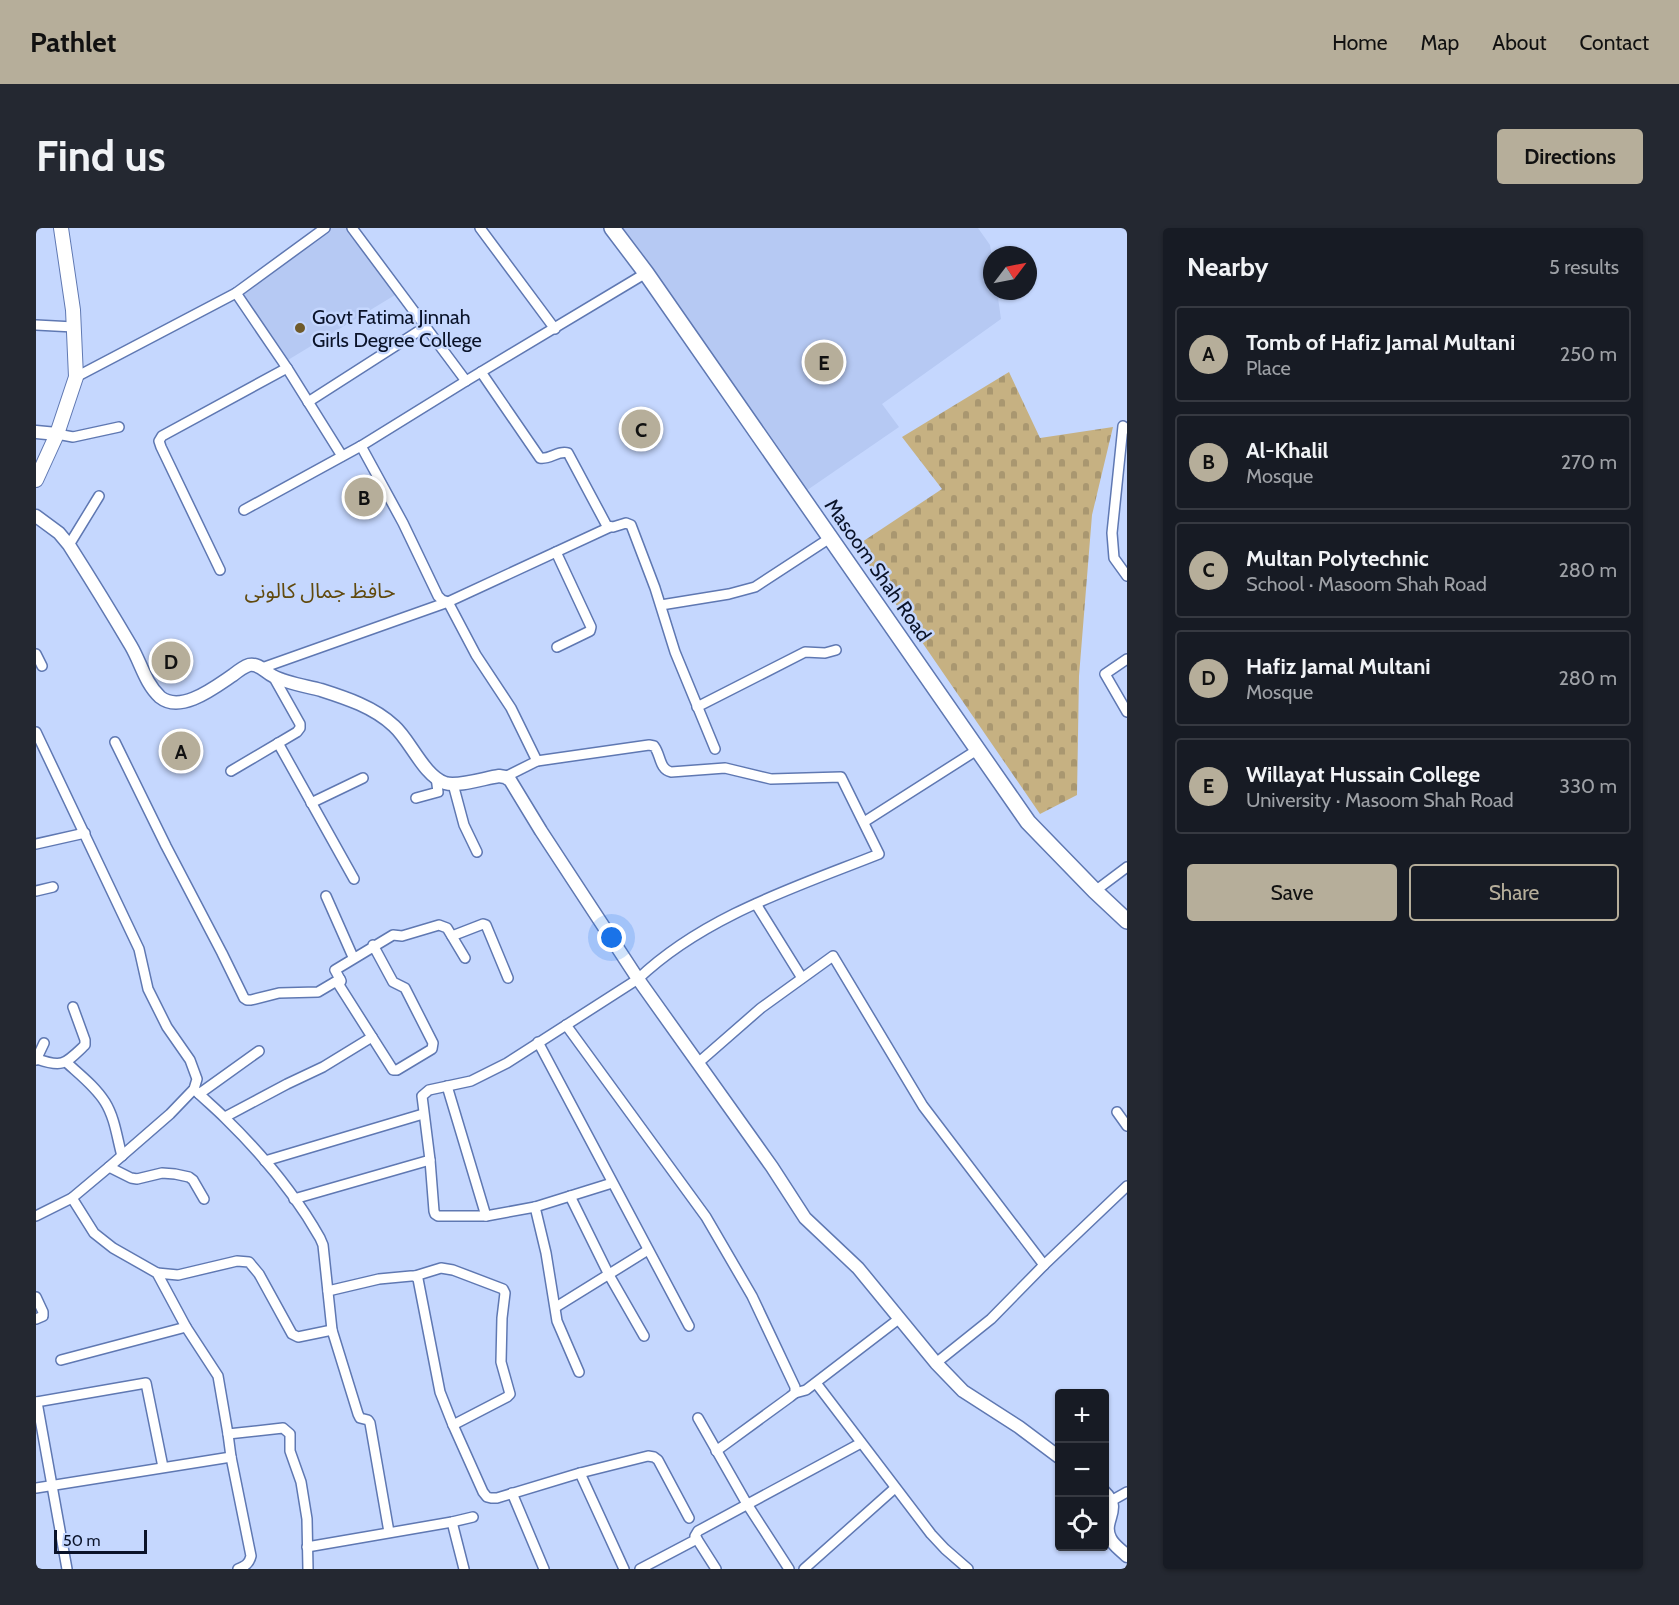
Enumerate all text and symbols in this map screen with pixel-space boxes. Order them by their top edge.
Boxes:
text: Pathlet [30,25,116,59]
text: Home [1332,30,1388,55]
text: Map [1421,30,1459,55]
text: About [1492,30,1546,55]
text: Contact [1579,30,1649,55]
button: Directions [1497,129,1643,184]
text: Find us [36,130,165,182]
north arrow [983,246,1037,300]
text: Nearby [1187,251,1268,283]
text: 5 results [1549,255,1619,279]
place label: Govt Fatima Jinnah Girls Degree College [312,305,482,352]
marker: Govt Fatima Jinnah Girls Degree College [293,321,307,335]
text: Tomb of Hafiz Jamal Multani [1246,329,1515,356]
pin: E [804,340,844,384]
text: A [1202,342,1215,366]
text: 250 m [1560,342,1617,366]
text: Place [1246,356,1291,380]
pin: C [622,406,660,452]
text: Al-Khalil [1246,437,1328,464]
text: B [1202,450,1215,474]
text: 270 m [1561,450,1617,474]
text: Mosque [1246,464,1313,488]
pin: B [344,474,384,520]
street label: Masoom Shah Road [820,494,936,646]
text: Multan Polytechnic [1246,545,1429,572]
text: C [1202,558,1215,582]
text: 280 m [1558,558,1617,582]
text: School · Masoom Shah Road [1246,572,1487,596]
district label: حافظ جمال کالونی [244,578,396,603]
pin: D [152,638,190,684]
text: Hafiz Jamal Multani [1246,653,1431,680]
text: D [1201,666,1216,690]
text: 280 m [1558,666,1617,690]
text: Mosque [1246,680,1313,704]
pin: A [162,728,200,774]
text: Willayat Hussain College [1246,761,1480,788]
text: E [1203,774,1214,798]
text: 330 m [1559,774,1617,798]
text: University · Masoom Shah Road [1246,788,1514,812]
button: Save [1187,864,1397,921]
button: Share [1409,864,1619,921]
your location [597,923,626,952]
map controls [1055,1389,1109,1551]
button: + [1055,1389,1109,1443]
button: − [1055,1443,1109,1497]
button: locate [1055,1497,1109,1551]
scale bar [54,1527,147,1554]
text: 50 m [63,1531,100,1550]

